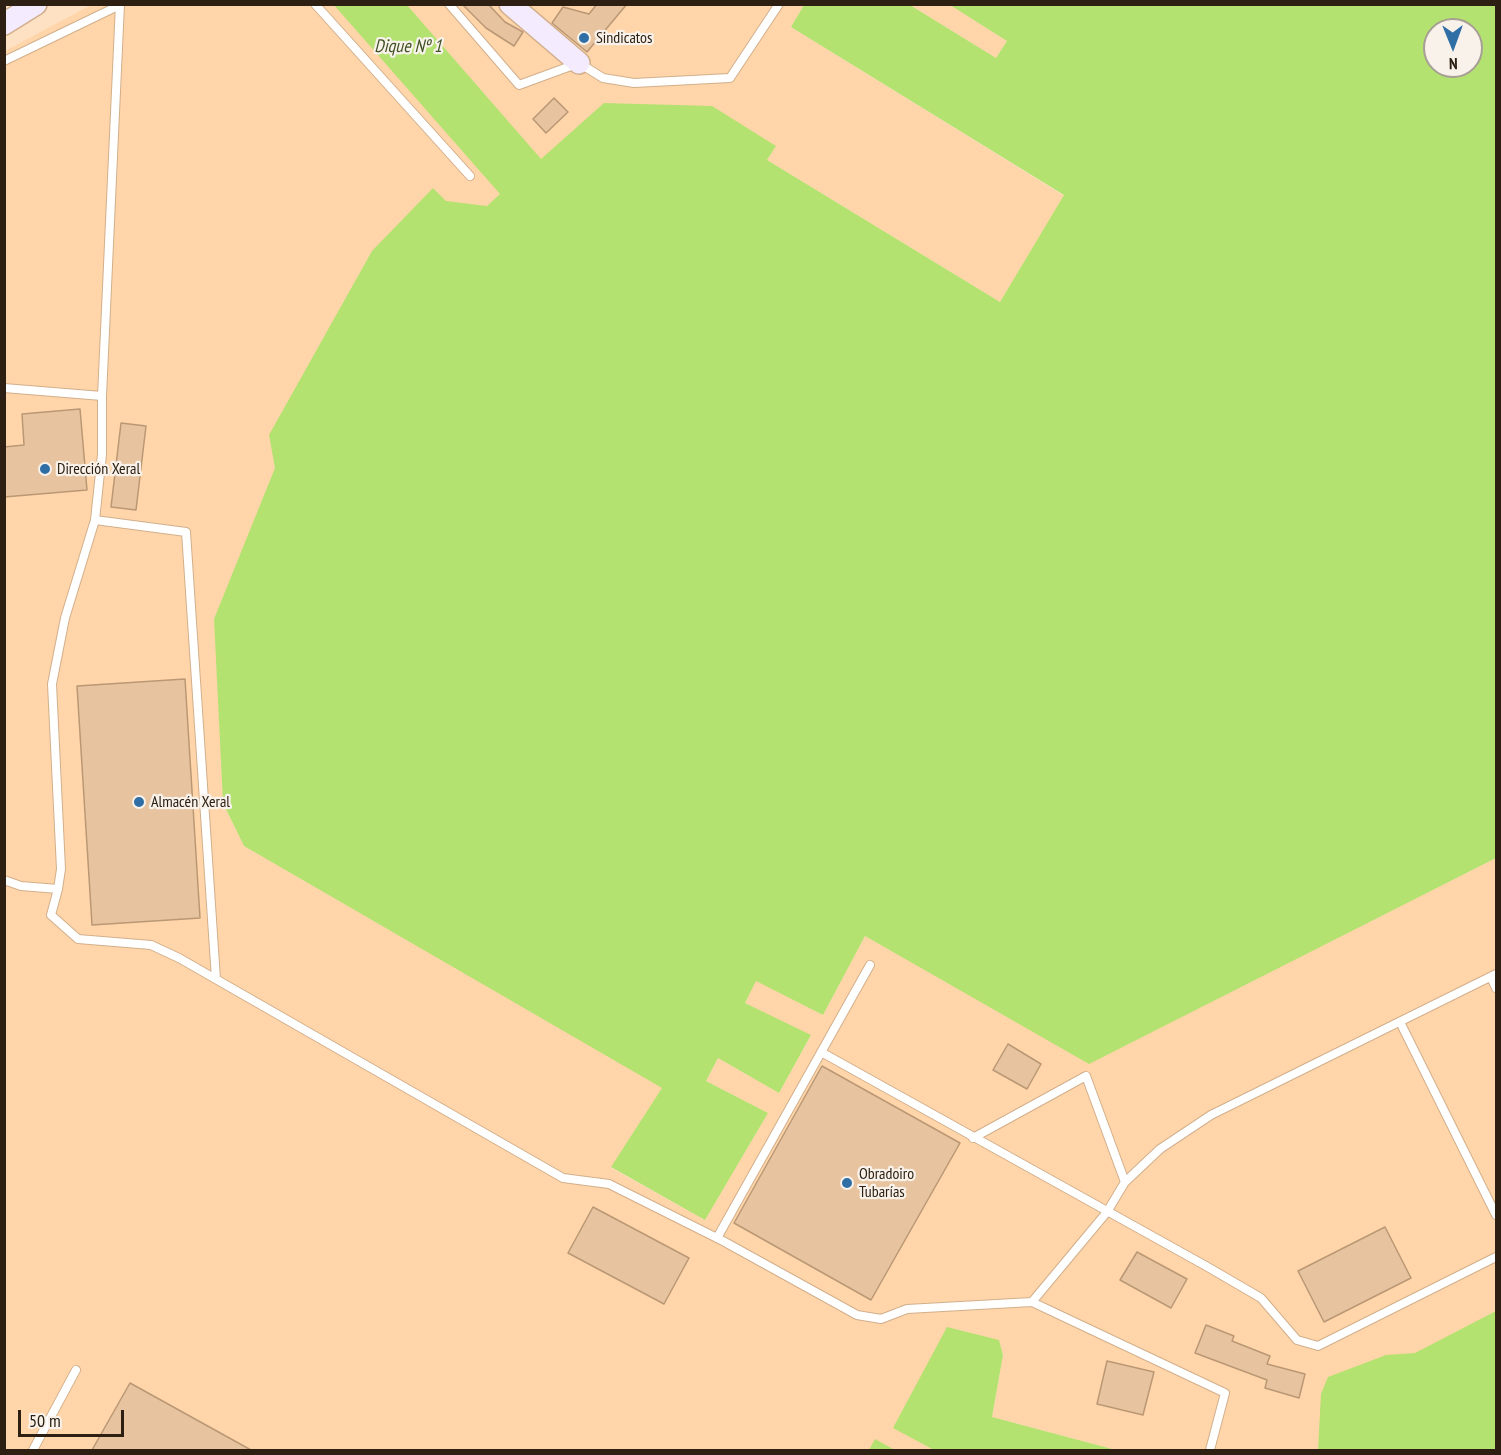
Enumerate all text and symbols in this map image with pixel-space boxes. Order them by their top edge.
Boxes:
north arrow [1423,18,1483,78]
place label: Sindicatos [596,28,652,48]
marker: Sindicatos [577,31,591,45]
water label: Dique Nº 1 [374,36,442,58]
text: N [1449,54,1458,74]
place label: Dirección Xeral [57,459,140,479]
marker: Dirección Xeral [38,462,52,476]
place label: Almacén Xeral [151,792,230,812]
marker: Almacén Xeral [132,795,146,809]
place label: Obradoiro Tubarías [859,1164,914,1202]
marker: Obradoiro Tubarías [840,1176,854,1190]
scale bar [21,1398,128,1436]
text: 50 m [29,1409,61,1432]

